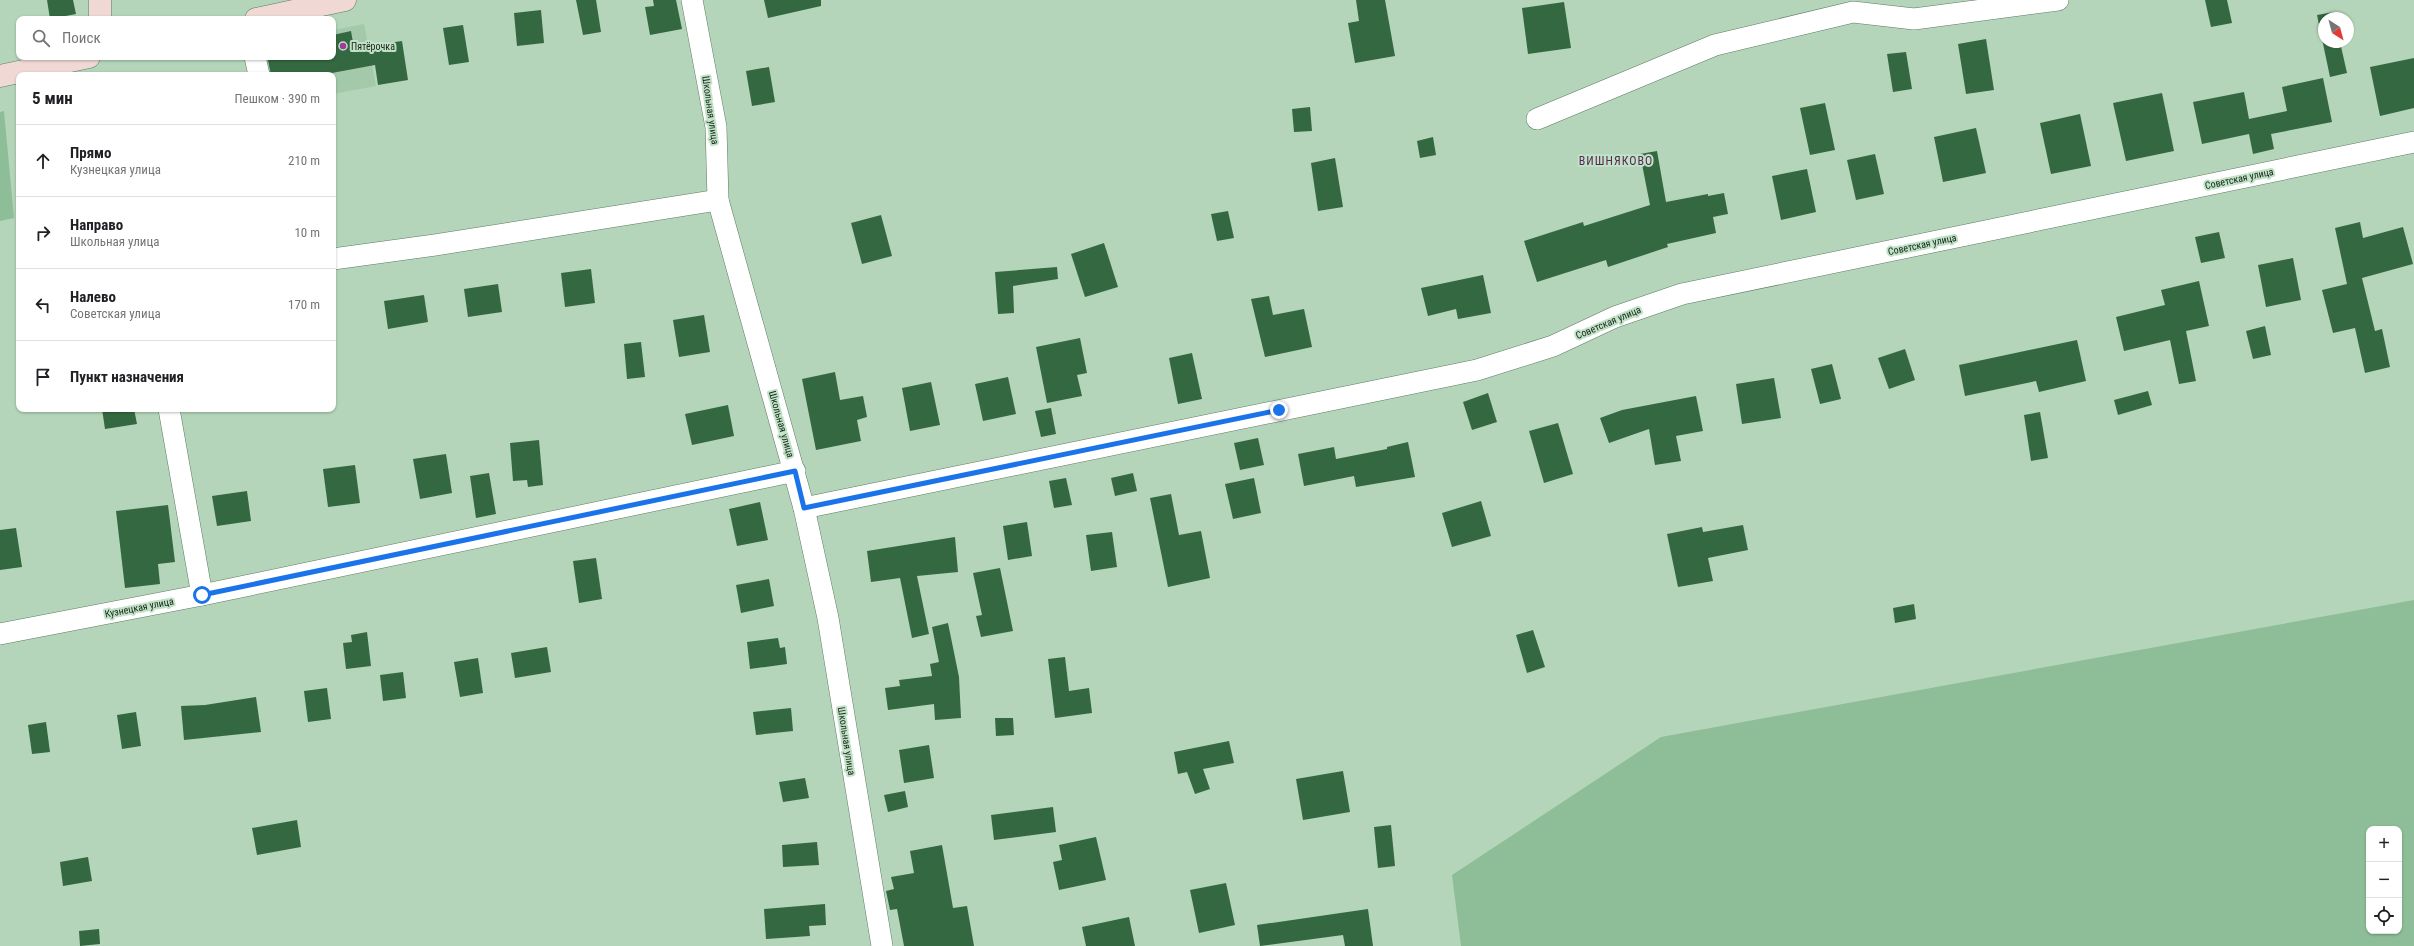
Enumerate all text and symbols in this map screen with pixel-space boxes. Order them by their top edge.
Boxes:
north arrow [2318,12,2354,48]
search box [16,16,336,60]
icon: search [30,27,52,49]
text: Поиск [62,29,101,47]
marker: Пятёрочка [338,41,348,51]
place label: Пятёрочка [351,41,395,52]
street label: Школьная улица [700,75,721,145]
text: 5 мин [32,88,73,108]
text: Пешком · 390 m [234,91,320,106]
text: Прямо [70,144,111,162]
icon: ahead [32,150,54,172]
text: 210 m [288,153,320,168]
district label: ВИШНЯКОВО [1579,154,1653,168]
text: Кузнецкая улица [70,162,161,177]
street label: Советская улица [2204,166,2275,191]
text: Направо [70,216,123,234]
icon: right [32,222,54,244]
text: 10 m [294,225,320,240]
street label: Советская улица [1887,232,1958,257]
text: Школьная улица [70,234,160,249]
text: Налево [70,288,116,306]
icon: left [32,294,54,316]
text: 170 m [288,297,320,312]
street label: Советская улица [1574,304,1643,341]
text: Советская улица [70,306,161,321]
icon: arrive [32,366,54,388]
text: Пункт назначения [70,368,184,386]
street label: Школьная улица [767,390,796,459]
route end [1270,401,1288,419]
route start [193,586,211,604]
street label: Кузнецкая улица [104,595,175,620]
street label: Школьная улица [836,706,857,776]
map controls [2366,826,2402,934]
button: + [2366,826,2402,862]
button: − [2366,862,2402,898]
button: locate [2366,898,2402,934]

